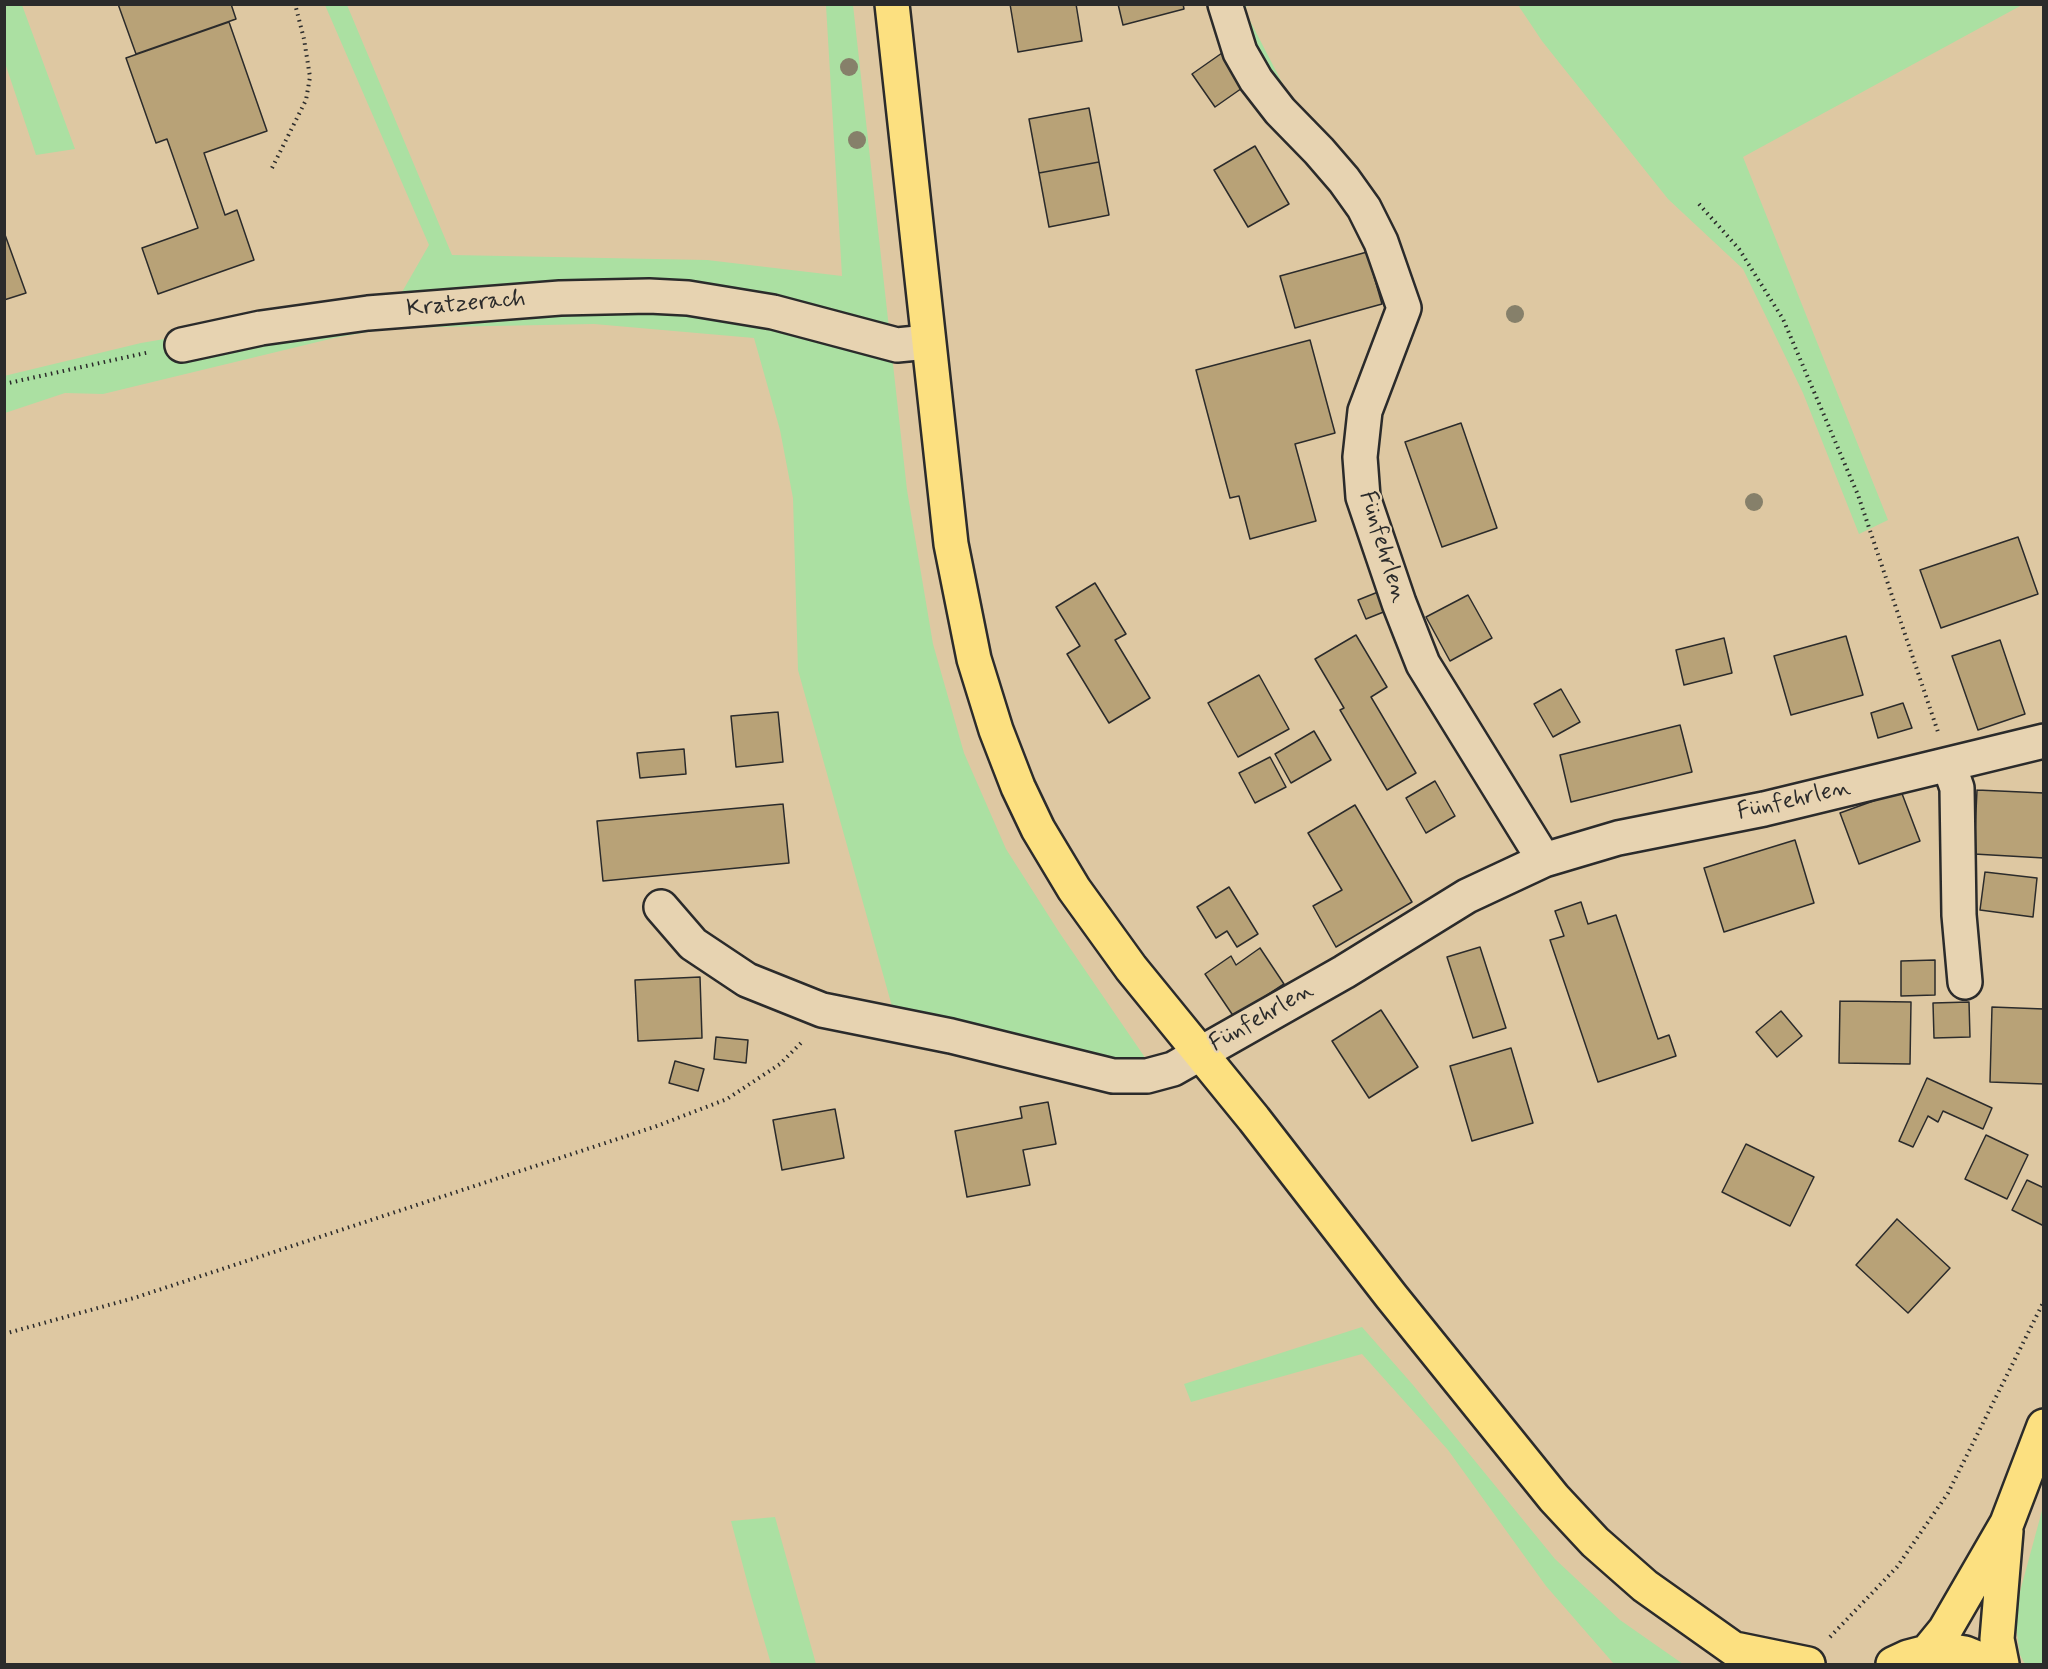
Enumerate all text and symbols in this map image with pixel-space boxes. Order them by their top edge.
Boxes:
street label: Kratzerach [405,285,527,325]
street label: Fünfehrlen [1351,488,1413,606]
street label: Fünfehrlen [1735,774,1853,828]
street label: Fünfehrlen [1205,977,1319,1059]

